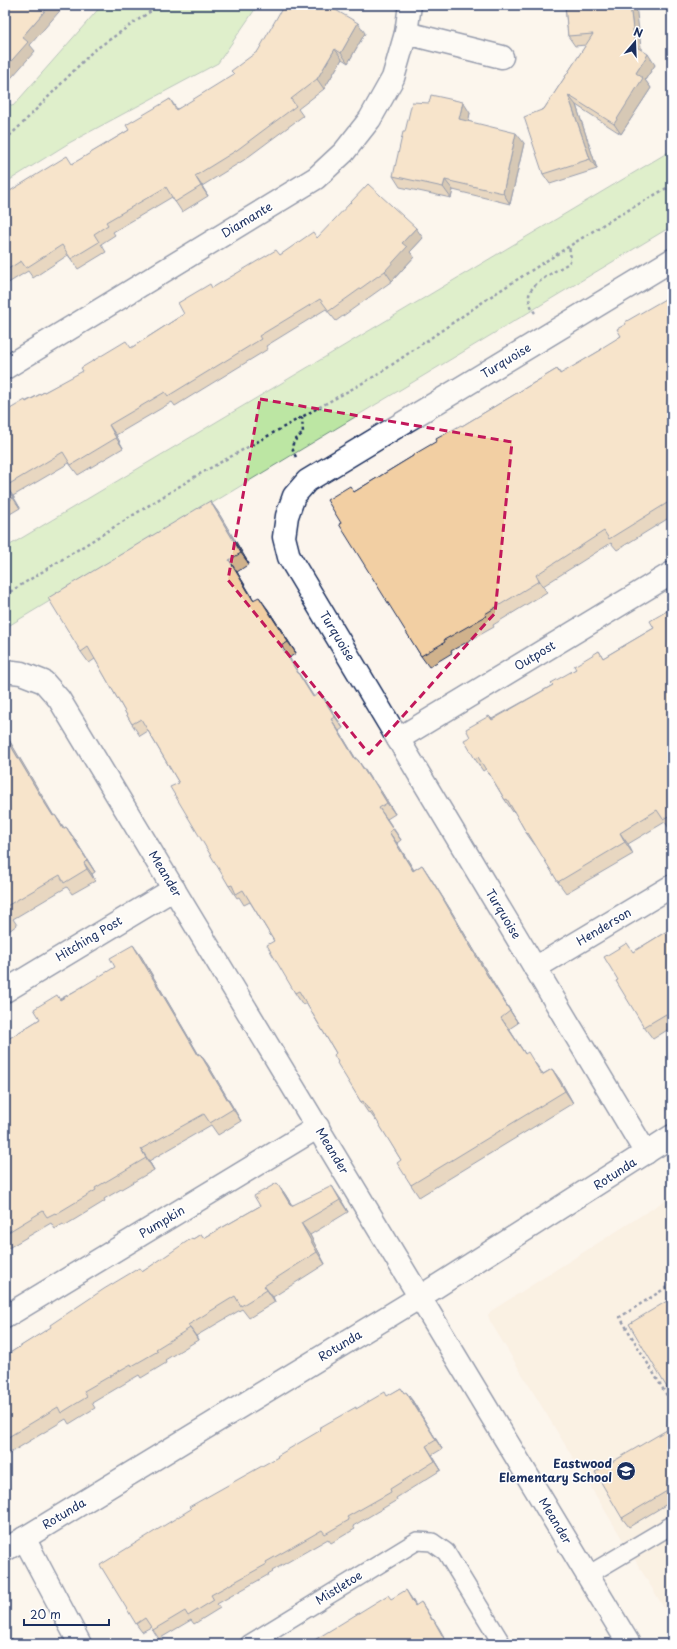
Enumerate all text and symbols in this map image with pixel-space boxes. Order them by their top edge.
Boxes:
north arrow [615,22,655,62]
text: N [632,23,646,42]
street label: Diamante [218,197,276,241]
street label: Turquoise [477,338,534,382]
street label: Turquoise [316,607,360,664]
street label: Outpost [511,636,559,674]
street label: Meander [145,847,187,901]
street label: Turquoise [482,885,526,942]
street label: Henderson [573,903,634,950]
street label: Hitching Post [52,911,125,965]
street label: Meander [312,1124,354,1178]
street label: Rotunda [589,1152,640,1194]
street label: Pumpkin [135,1200,188,1242]
street label: Rotunda [314,1325,365,1365]
place label: Eastwood Elementary School [499,1454,613,1486]
school or university icon: Eastwood Elementary School [615,1460,637,1482]
street label: Rotunda [38,1493,89,1533]
street label: Meander [535,1494,577,1548]
street label: Mistletoe [312,1566,365,1609]
scale bar [24,1601,109,1627]
text: 20 m [30,1605,61,1623]

